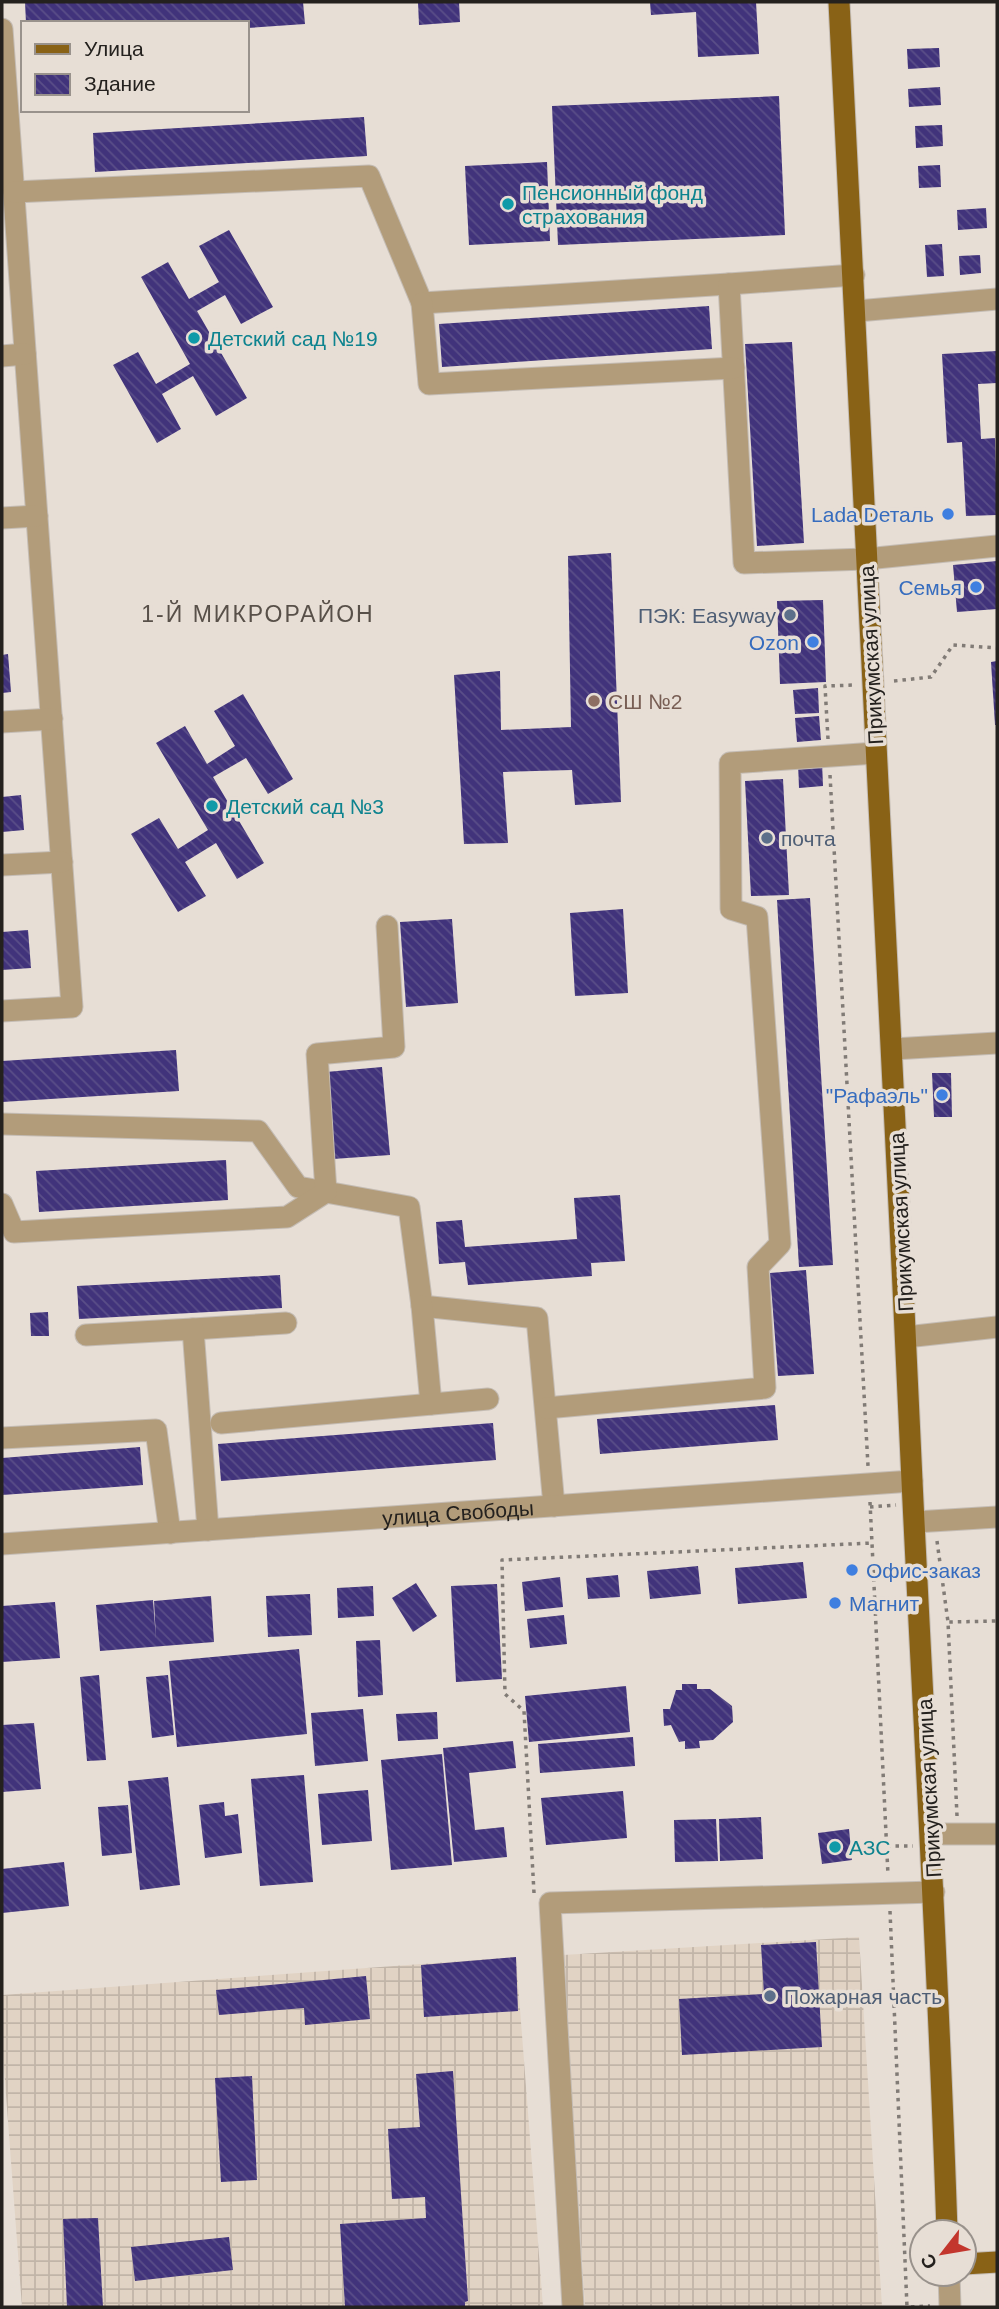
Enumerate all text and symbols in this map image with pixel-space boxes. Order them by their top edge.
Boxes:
legend [21,21,248,112]
text: Улица [84,37,144,60]
text: Здание [84,72,156,95]
place label: Пенсионный фонд страхования [522,181,703,228]
marker: Пенсионный фонд страхования [500,196,516,212]
place label: Детский сад №19 [208,327,378,350]
marker: Детский сад №19 [186,330,202,346]
place label: Lada Dеталь [811,503,934,526]
marker: Lada Dеталь [940,506,956,522]
street label: Прикумская улица [855,565,887,745]
place label: Семья [898,576,962,599]
marker: Семья [968,579,984,595]
district label: 1-Й МИКРОРАЙОН [141,600,375,627]
place label: ПЭК: Easyway [638,604,776,627]
marker: ПЭК: Easyway [782,607,798,623]
place label: Ozon [749,631,799,654]
marker: Ozon [805,634,821,650]
place label: СШ №2 [608,690,682,713]
marker: СШ №2 [586,693,602,709]
place label: Детский сад №3 [226,795,384,818]
marker: Детский сад №3 [204,798,220,814]
place label: почта [781,827,836,850]
marker: почта [759,830,775,846]
place label: "Рафаэль" [826,1084,928,1107]
marker: "Рафаэль" [934,1087,950,1103]
street label: Прикумская улица [885,1132,917,1312]
street label: улица Свободы [381,1496,535,1529]
place label: Офис-заказ [866,1559,981,1582]
marker: Офис-заказ [844,1562,860,1578]
place label: Магнит [849,1592,919,1615]
marker: Магнит [827,1595,843,1611]
street label: Прикумская улица [913,1698,945,1878]
place label: АЗС [849,1836,890,1859]
marker: АЗС [827,1839,843,1855]
place label: Пожарная часть [784,1985,942,2008]
marker: Пожарная часть [762,1988,778,2004]
north arrow [908,2218,978,2288]
text: С [916,2250,941,2273]

